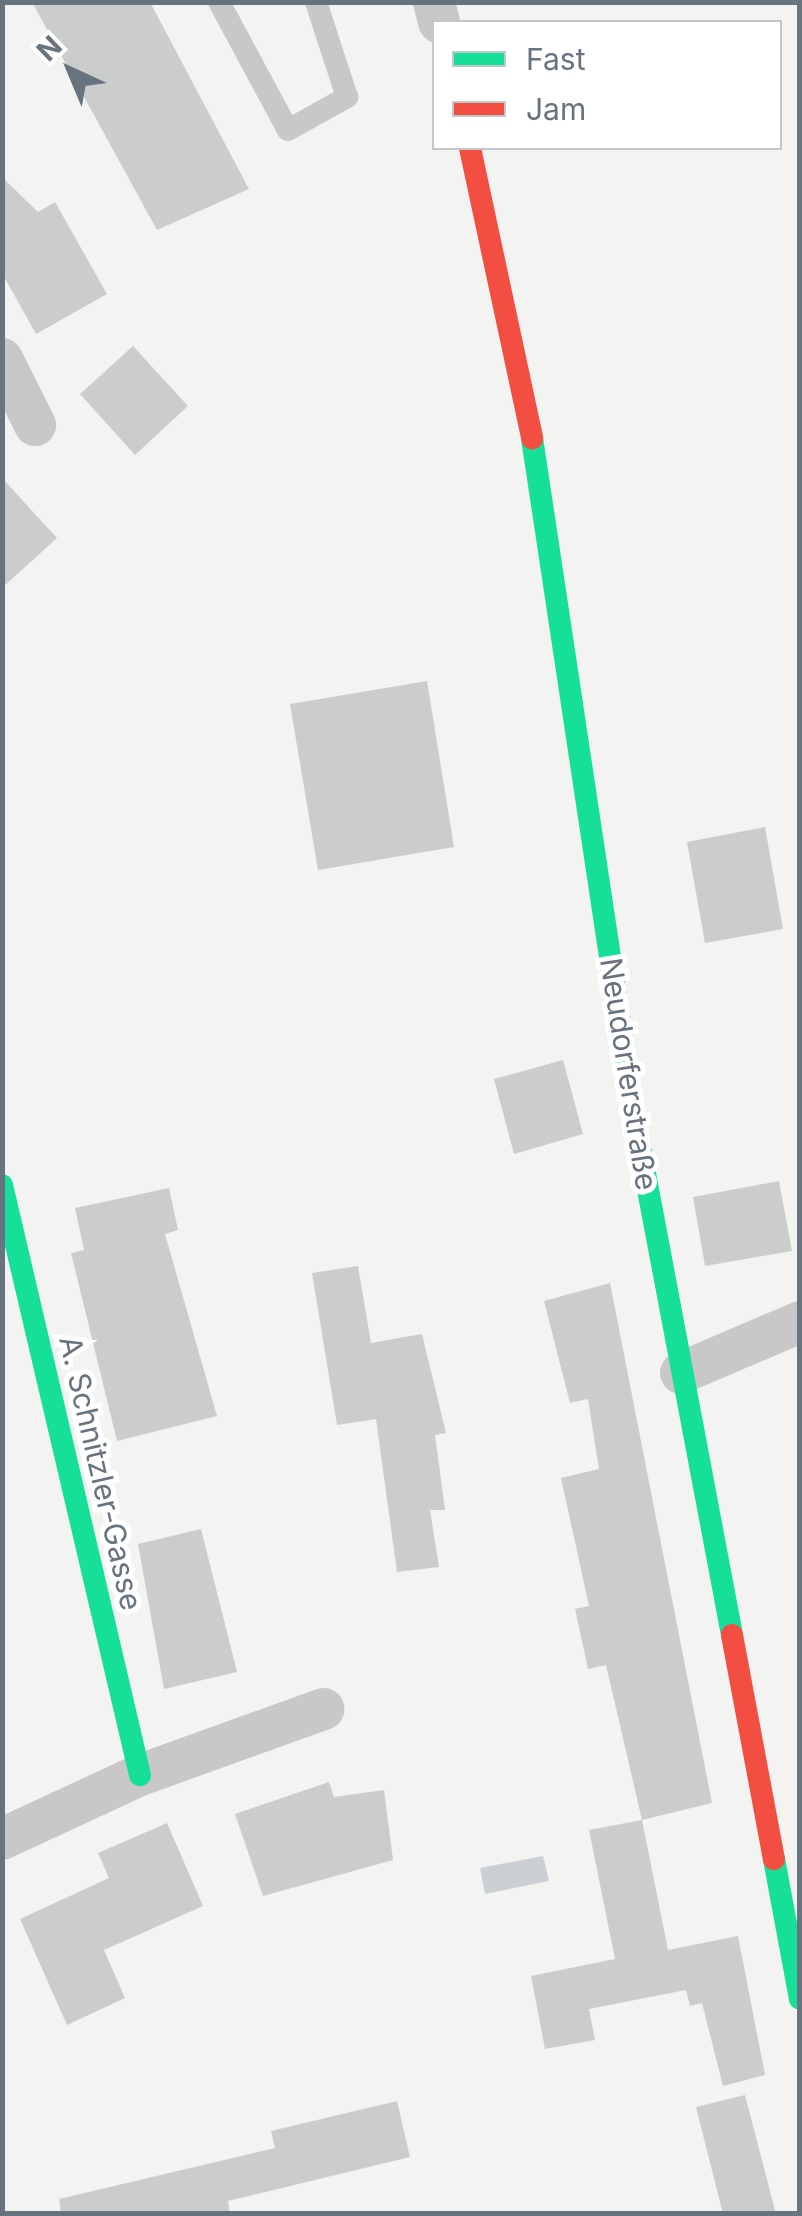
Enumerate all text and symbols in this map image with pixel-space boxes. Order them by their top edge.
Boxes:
north arrow [20,20,120,120]
legend [432,20,782,150]
text: N [30,29,69,68]
text: Fast [526,41,585,77]
text: Jam [526,91,586,127]
street label: Neudorferstraße [593,955,665,1193]
street label: A. Schnitzler-Gasse [52,1332,150,1614]

